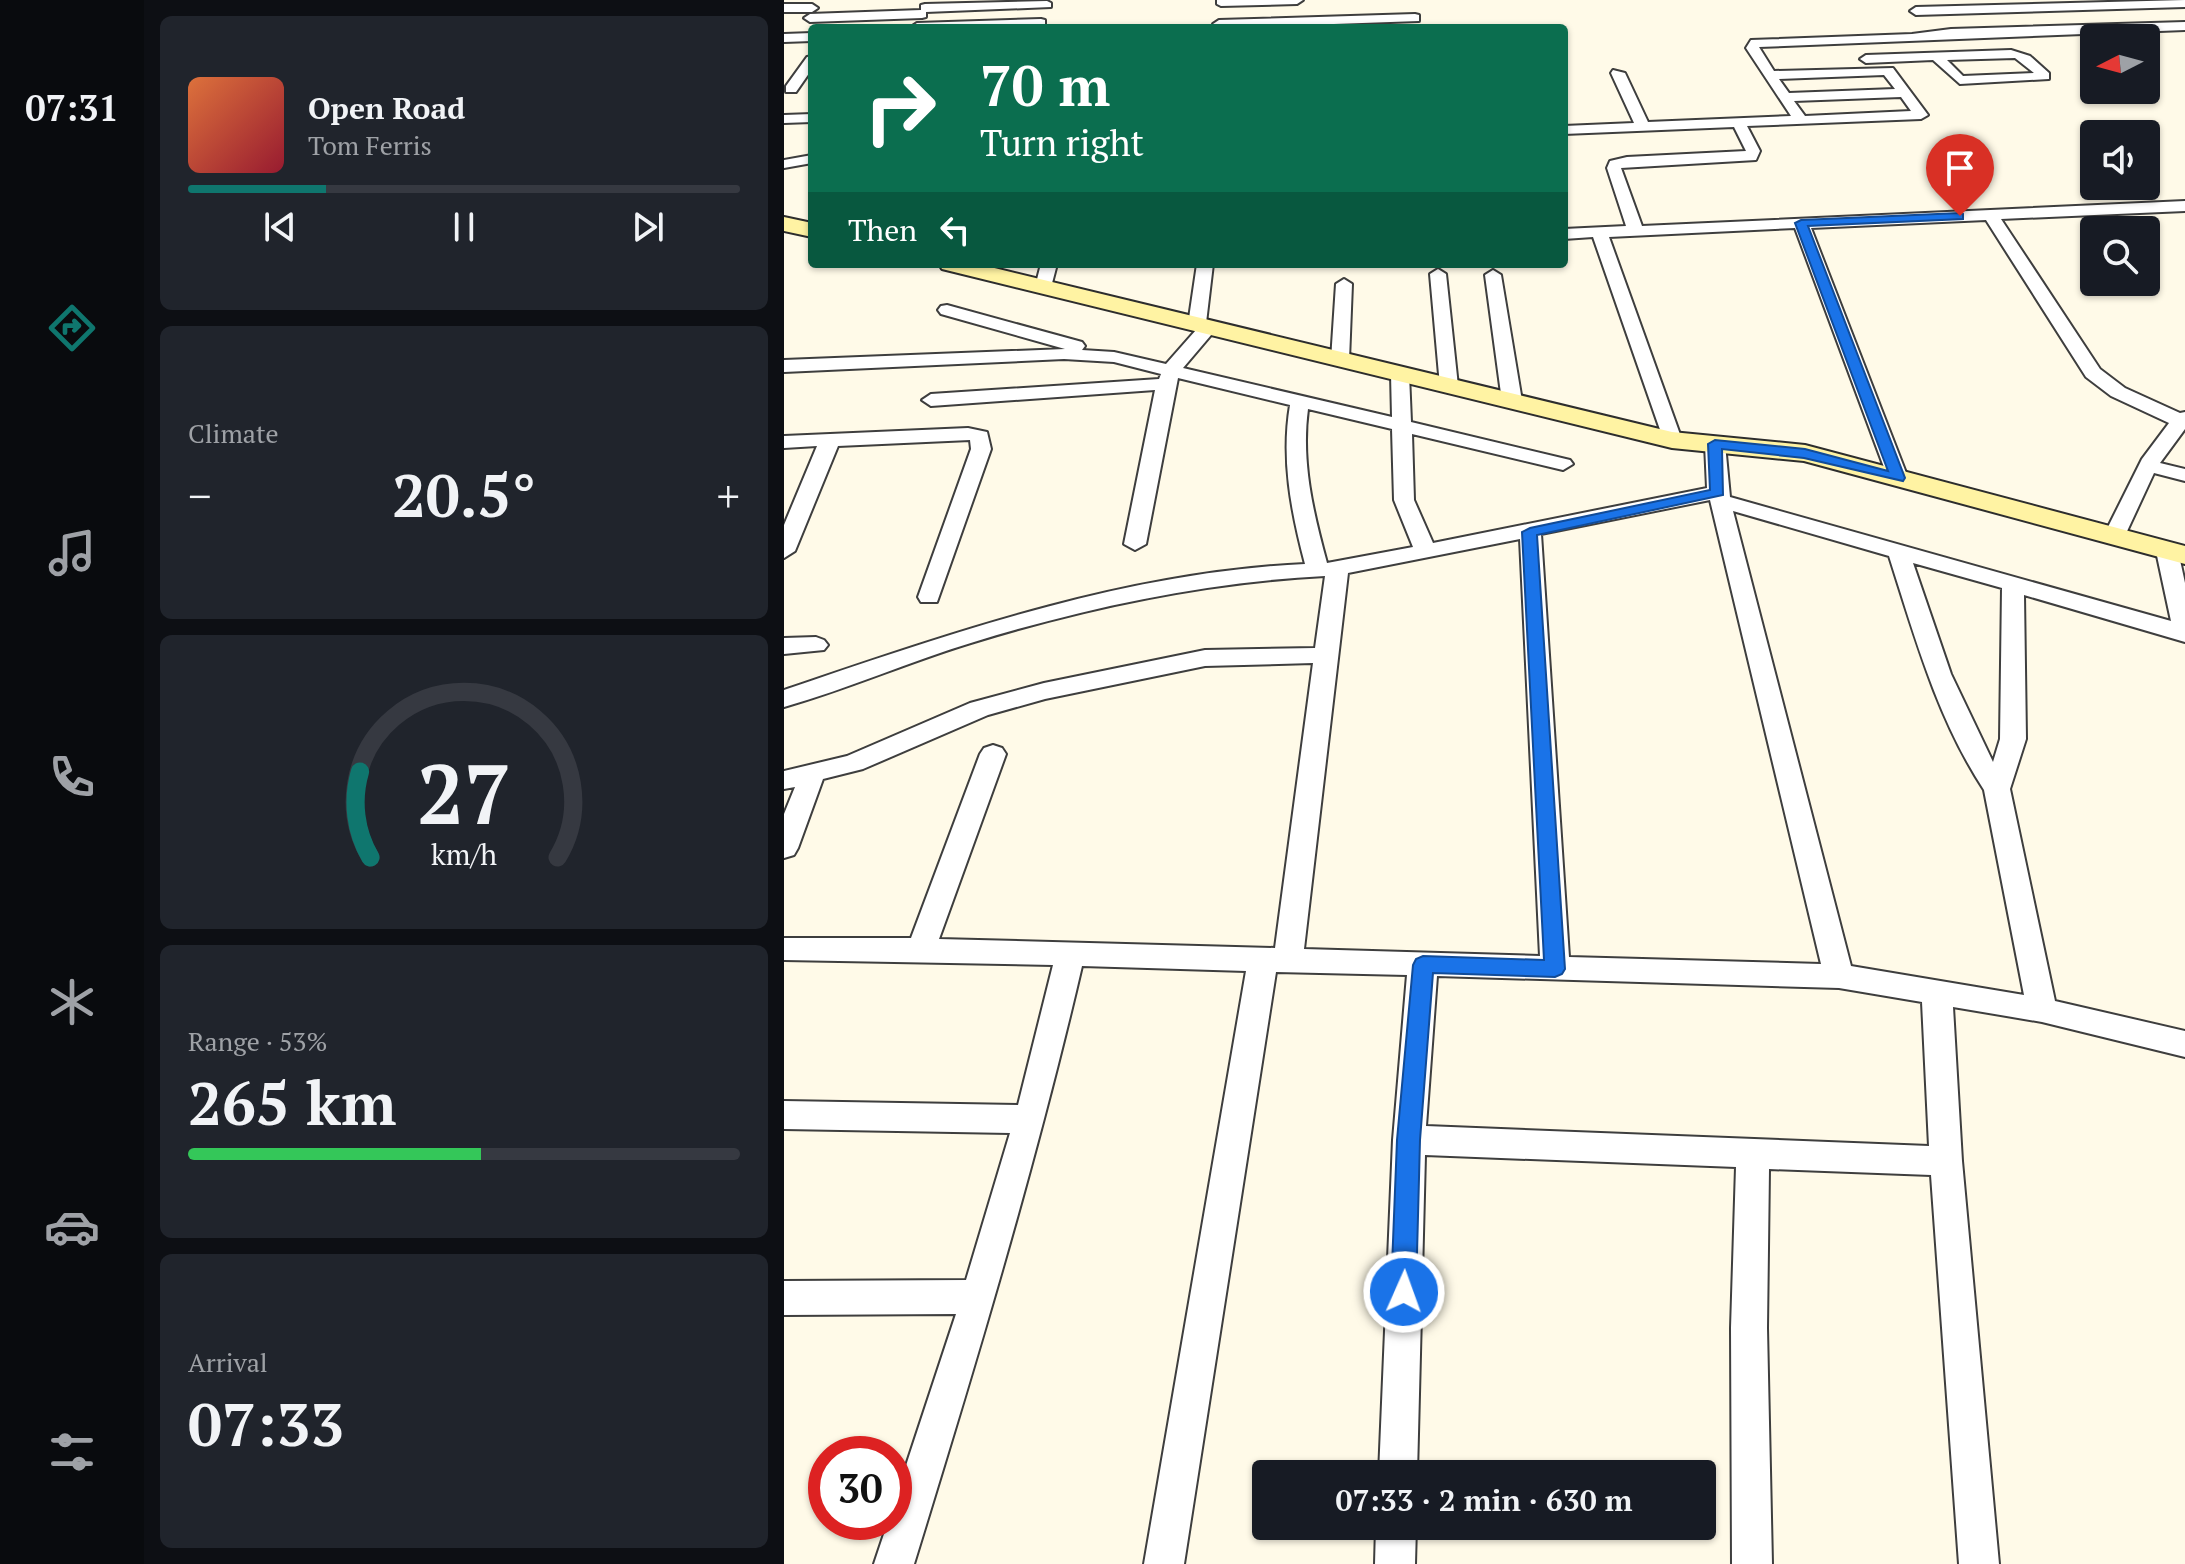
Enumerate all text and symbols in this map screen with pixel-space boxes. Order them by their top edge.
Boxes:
north arrow [2080,24,2160,104]
map controls [2080,24,2160,296]
text: 70 m [980,48,1110,122]
icon: right [848,56,952,160]
text: 07:31 [25,84,119,131]
text: Open Road [308,88,465,128]
text: Turn right [980,119,1144,166]
button: sound [2080,120,2160,200]
text: Tom Ferris [308,128,432,162]
pin [1926,134,1994,216]
icon: arrive [1938,146,1982,190]
icon: previous [258,205,302,249]
icon: pause [442,205,486,249]
icon: next [626,205,670,249]
icon: left [933,208,977,252]
text: Then [848,210,917,250]
button: search [2080,216,2160,296]
icon: directions [44,300,100,356]
text: Climate [188,416,279,450]
text: 20.5° [392,455,536,534]
text: − [188,466,211,525]
text: + [717,466,740,525]
icon: music [44,525,100,581]
text: 27 [417,738,511,848]
icon: phone [44,749,100,805]
text: km/h [431,835,497,873]
icon: climate [44,974,100,1030]
text: Range · 53% [188,1024,327,1058]
text: 265 km [188,1063,396,1142]
icon: car [44,1199,100,1255]
position arrow [1362,1250,1446,1334]
text: Arrival [188,1345,268,1379]
text: 07:33 [188,1384,344,1463]
icon: filters [44,1424,100,1480]
speed limit sign: 30 [808,1436,912,1540]
text: 07:33 · 2 min · 630 m [1336,1480,1632,1520]

